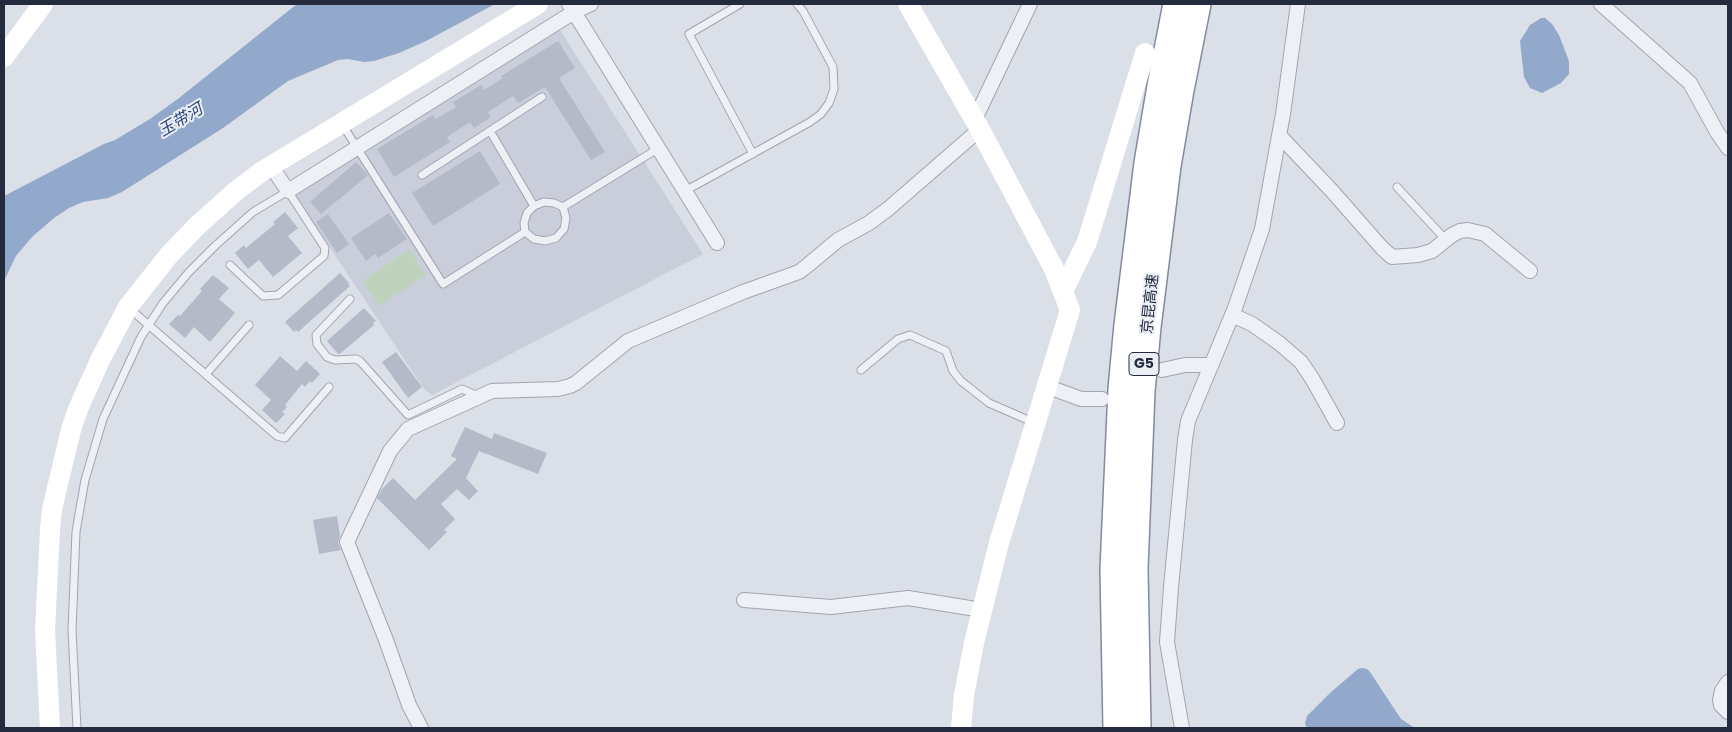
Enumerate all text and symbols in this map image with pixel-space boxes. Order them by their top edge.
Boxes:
water label: 玉带河 [155,100,207,142]
street label: 京昆高速 [1139,273,1163,335]
road number: G5 [1129,352,1159,376]

